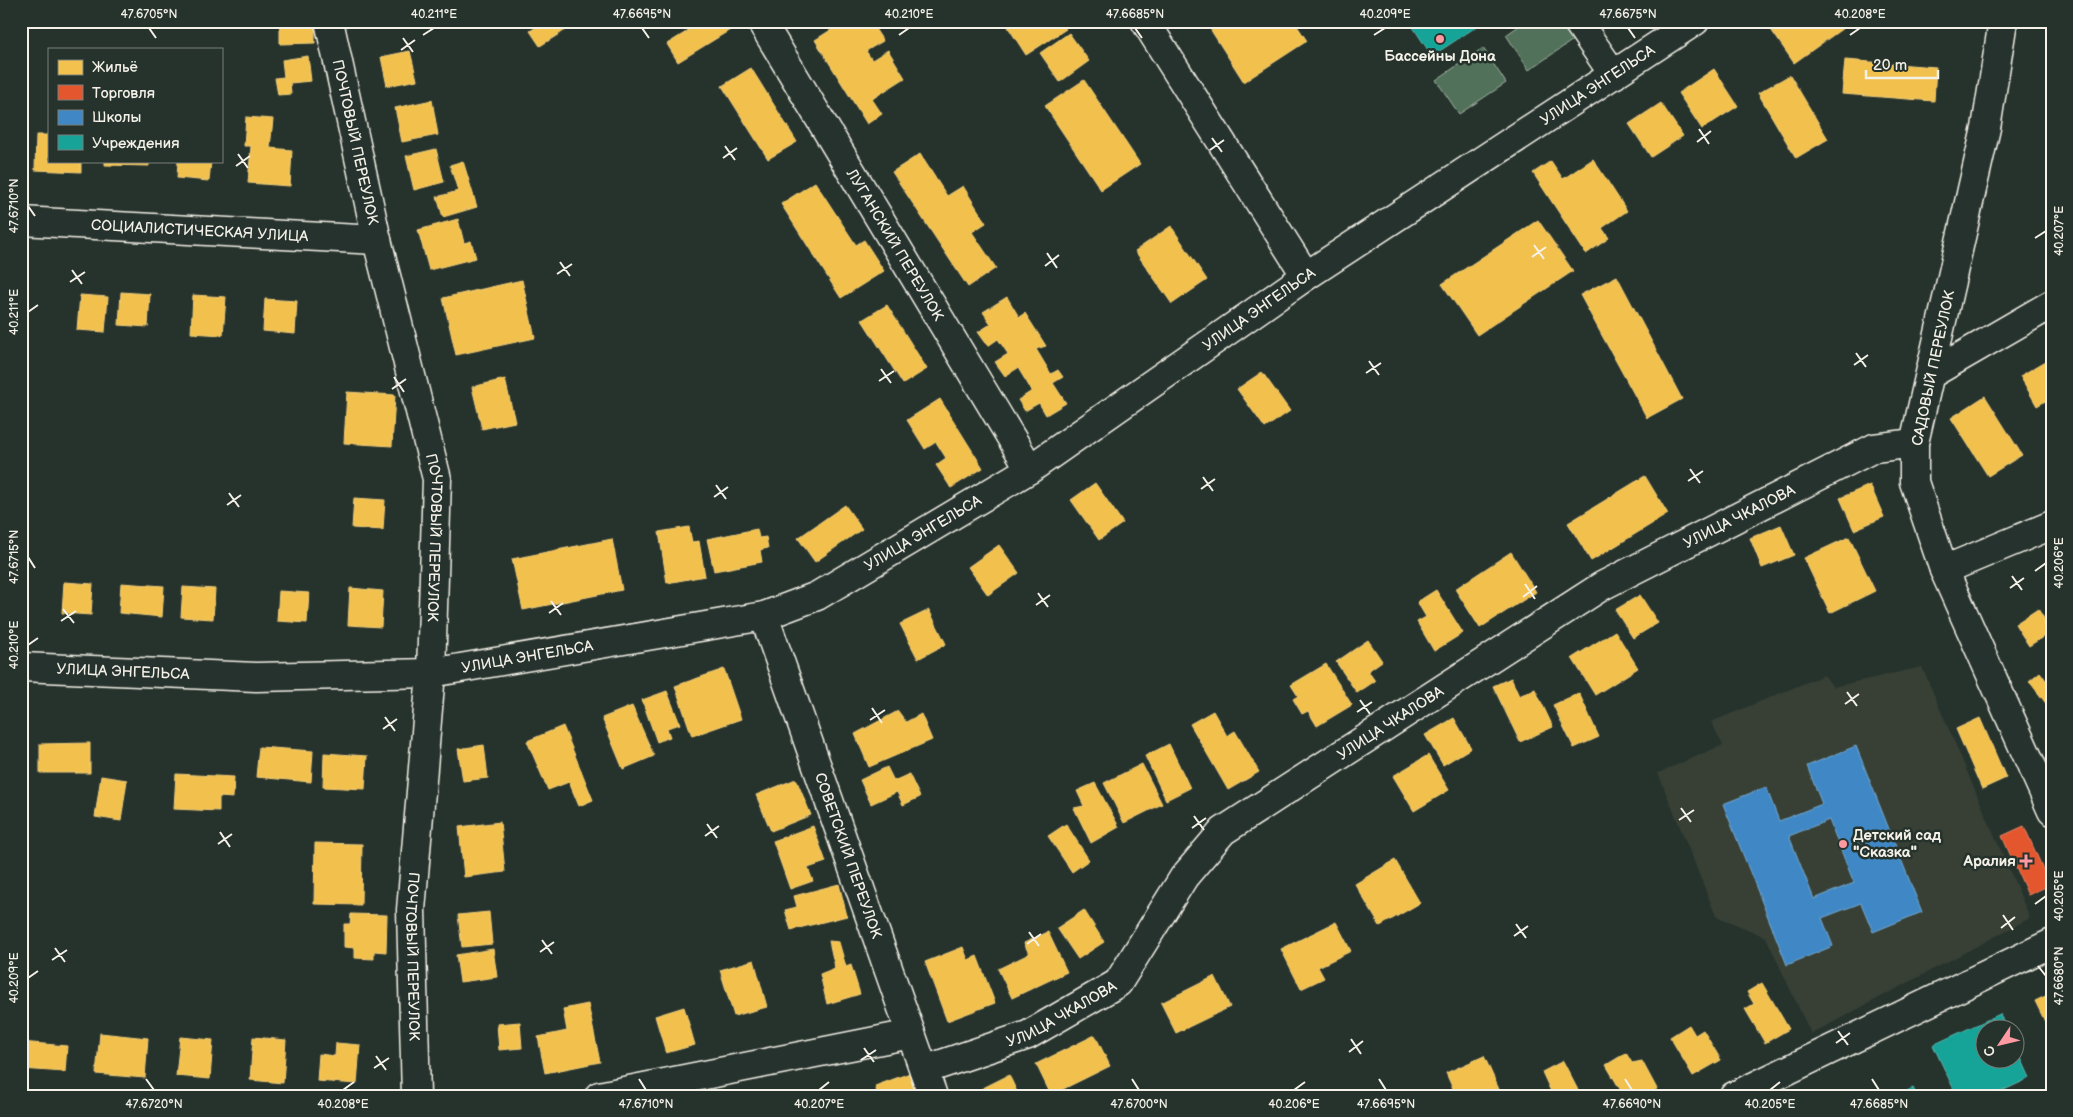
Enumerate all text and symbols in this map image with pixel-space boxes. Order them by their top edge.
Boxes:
text: 47.6705°N [120,7,178,22]
text: 40.211°E [411,7,457,22]
text: 47.6695°N [613,7,671,22]
text: 40.210°E [885,7,933,22]
text: 47.6685°N [1106,7,1164,22]
text: 40.209°E [1359,7,1411,22]
text: 47.6675°N [1599,7,1657,22]
text: 40.208°E [1834,7,1886,22]
marker: Бассейны Дона [1434,33,1446,45]
street label: УЛИЦА ЭНГЕЛЬСА [1537,40,1659,130]
place label: Бассейны Дона [1384,47,1496,66]
legend [48,48,222,162]
scale bar [1866,48,1938,80]
text: 20 m [1873,56,1907,75]
text: Жильё [92,58,138,77]
street label: ПОЧТОВЫЙ ПЕРЕУЛОК [328,58,382,227]
text: Торговля [92,84,155,103]
text: Школы [92,108,141,127]
text: Учреждения [92,134,179,153]
street label: ЛУГАНСКИЙ ПЕРЕУЛОК [841,165,948,325]
text: 47.6710°N [7,178,22,234]
text: 40.207°E [2052,206,2067,256]
street label: СОЦИАЛИСТИЧЕСКАЯ УЛИЦА [91,216,310,246]
street label: УЛИЦА ЭНГЕЛЬСА [1199,263,1320,355]
street label: САДОВЫЙ ПЕРЕУЛОК [1908,288,1959,448]
text: 40.211°E [7,289,22,335]
street label: ПОЧТОВЫЙ ПЕРЕУЛОК [421,452,446,622]
street label: УЛИЦА ЧКАЛОВА [1680,480,1799,553]
street label: УЛИЦА ЭНГЕЛЬСА [861,491,986,576]
text: 47.6715°N [7,530,22,584]
text: 40.206°E [2052,537,2067,589]
text: 40.210°E [7,621,22,669]
street label: УЛИЦА ЭНГЕЛЬСА [460,636,596,678]
street label: УЛИЦА ЭНГЕЛЬСА [56,660,191,684]
street label: УЛИЦА ЧКАЛОВА [1334,682,1448,765]
street label: СОВЕТСКИЙ ПЕРЕУЛОК [810,770,886,941]
place label: Детский сад "Сказка" [1853,826,1941,862]
marker: Детский сад "Сказка" [1837,838,1849,850]
place label: Аралия [1963,852,2016,871]
marker: Аралия [2020,855,2032,867]
text: 40.205°E [2052,870,2067,922]
street label: ПОЧТОВЫЙ ПЕРЕУЛОК [401,871,424,1041]
text: 47.6680°N [2052,947,2067,1005]
text: 40.209°E [7,952,22,1004]
street label: УЛИЦА ЧКАЛОВА [1004,976,1121,1052]
north arrow [1976,1020,2026,1070]
text: С [1980,1042,2000,1060]
text: 47.6720°N [125,1097,183,1112]
text: 40.208°E [317,1097,369,1112]
text: 47.6710°N [618,1097,674,1112]
text: 40.207°E [794,1097,844,1112]
text: 47.6700°N [1110,1097,1168,1112]
text: 40.206°E [1268,1097,1320,1112]
text: 47.6695°N [1357,1097,1415,1112]
text: 47.6690°N [1603,1097,1661,1112]
text: 40.205°E [1744,1097,1796,1112]
text: 47.6685°N [1850,1097,1908,1112]

